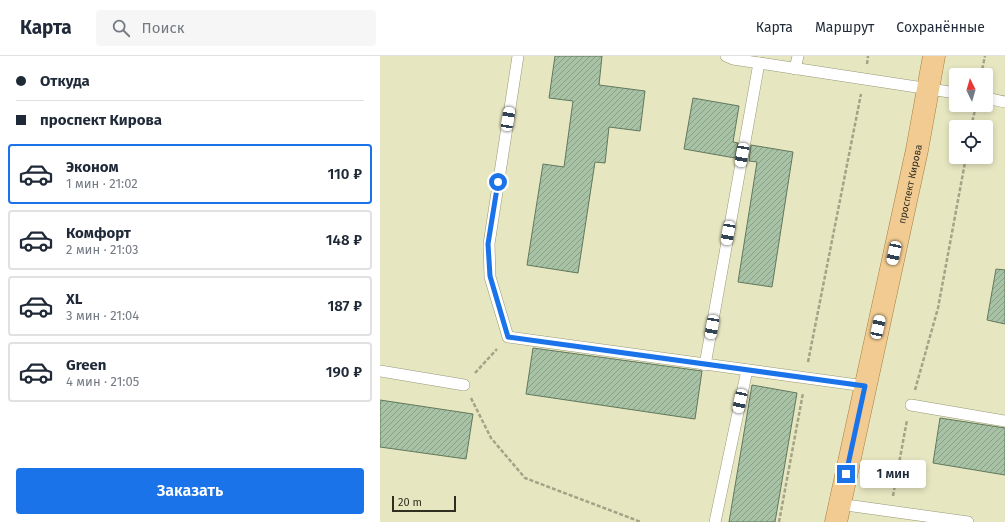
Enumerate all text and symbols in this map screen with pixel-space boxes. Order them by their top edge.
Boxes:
search box [96,10,376,46]
text: Карта [20,16,72,39]
icon: search [110,17,132,39]
text: Поиск [142,19,184,37]
text: Карта [756,19,793,36]
text: Маршрут [815,19,874,36]
text: Сохранённые [896,19,985,36]
north arrow [949,68,993,112]
map controls [949,68,993,164]
text: Откуда [40,72,90,90]
car [500,106,516,132]
text: проспект Кирова [40,111,162,129]
button: locate [949,120,993,164]
car [734,142,750,168]
street label: проспект Кирова [896,143,925,225]
icon: car [18,156,54,192]
text: Эконом [66,158,119,176]
text: 110 ₽ [327,165,362,183]
route start [489,173,507,191]
text: 1 мин · 21:02 [66,176,138,191]
car [720,220,736,246]
icon: car [18,222,54,258]
text: Комфорт [66,224,131,242]
text: 148 ₽ [326,231,362,249]
car [886,240,902,266]
text: 2 мин · 21:03 [66,242,139,257]
icon: car [18,288,54,324]
text: XL [66,290,82,308]
text: 187 ₽ [327,297,362,315]
text: 3 мин · 21:04 [66,308,139,323]
car [704,314,720,340]
car [870,314,886,340]
icon: car [18,354,54,390]
text: Green [66,356,106,374]
text: 190 ₽ [326,363,362,381]
text: 4 мин · 21:05 [66,374,139,389]
car [732,388,748,414]
callout: 1 мин [860,460,926,488]
route end [837,465,855,483]
text: 1 мин [876,466,910,481]
button: Заказать [16,468,364,514]
scale bar [392,494,456,513]
text: 20 m [398,496,422,509]

